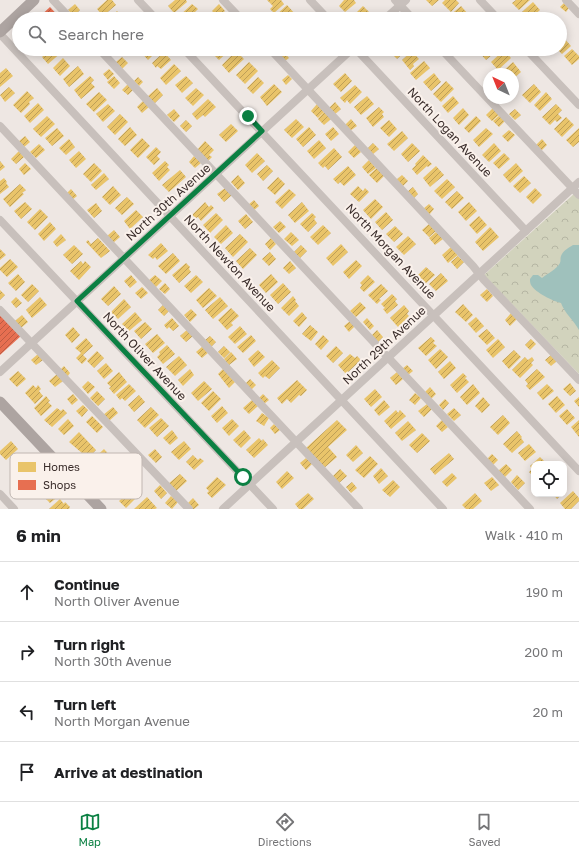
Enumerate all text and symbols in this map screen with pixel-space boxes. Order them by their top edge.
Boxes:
search box [12,12,567,56]
icon: search [26,23,48,45]
text: Search here [58,25,144,43]
north arrow [483,68,519,104]
street label: North Logan Avenue [405,84,495,180]
route end [239,107,257,125]
street label: North 30th Avenue [123,160,213,244]
street label: North Morgan Avenue [343,200,439,302]
street label: North Newton Avenue [181,211,279,315]
street label: North 29th Avenue [339,303,429,387]
street label: North Oliver Avenue [100,309,190,404]
legend [10,453,142,499]
text: Homes [43,460,80,473]
map controls [531,461,567,497]
button: locate [531,461,567,497]
route start [234,468,252,486]
text: Shops [43,478,76,491]
text: 6 min [16,525,61,546]
text: Walk · 410 m [485,527,563,543]
text: Continue [54,575,120,593]
icon: ahead [16,581,38,603]
text: 190 m [526,584,563,600]
text: North Oliver Avenue [54,593,180,609]
text: Turn right [54,635,125,653]
icon: right [16,641,38,663]
text: 200 m [525,644,563,660]
text: North 30th Avenue [54,653,171,669]
text: Turn left [54,695,116,713]
icon: left [16,701,38,723]
text: 20 m [533,704,563,720]
text: North Morgan Avenue [54,713,190,729]
icon: arrive [16,761,38,783]
text: Arrive at destination [54,763,203,781]
tab: Map [78,811,101,848]
tab: Directions [258,811,312,848]
tab: Saved [468,811,501,848]

